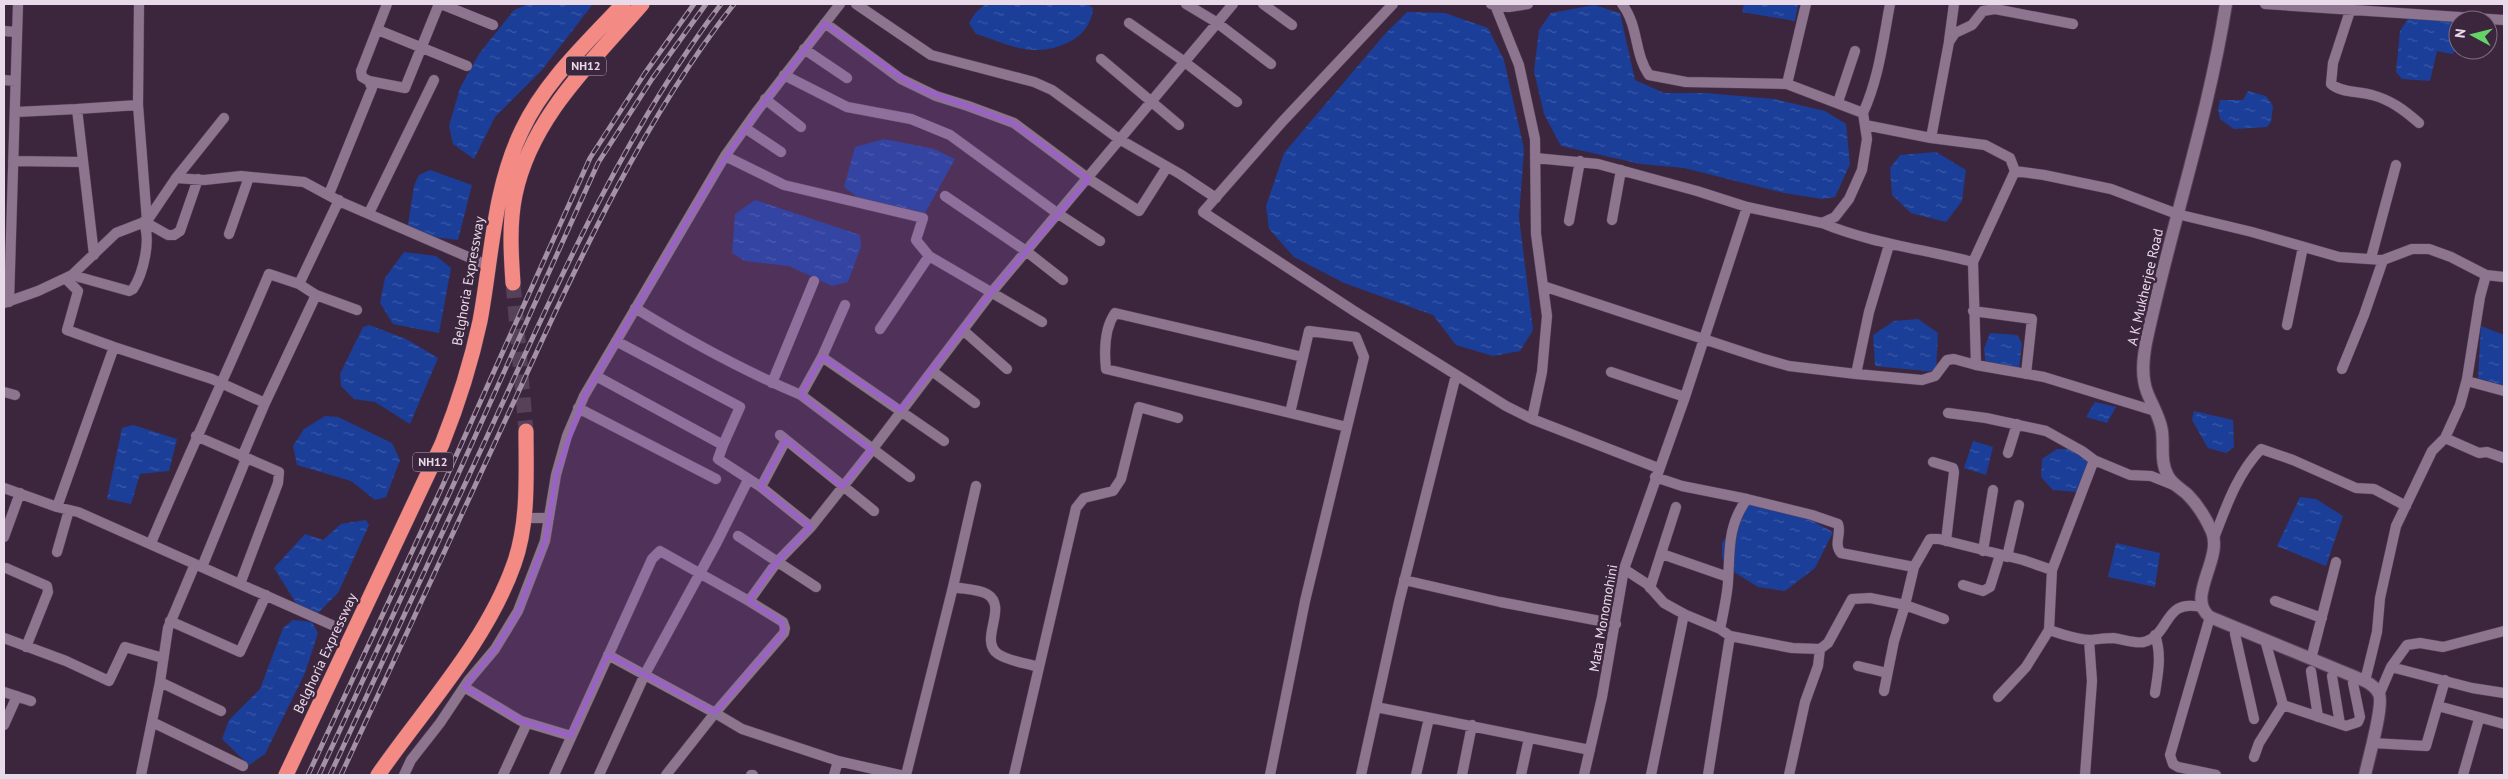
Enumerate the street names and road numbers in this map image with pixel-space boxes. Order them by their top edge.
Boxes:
road number: NH12 [566,56,606,76]
street label: Belghoria Expressway [448,214,488,347]
street label: A K Mukherjee Road [2123,227,2167,347]
road number: NH12 [413,452,453,472]
street label: Mata Monomohini [1585,563,1621,673]
street label: Belghoria Expressway [289,589,361,716]

